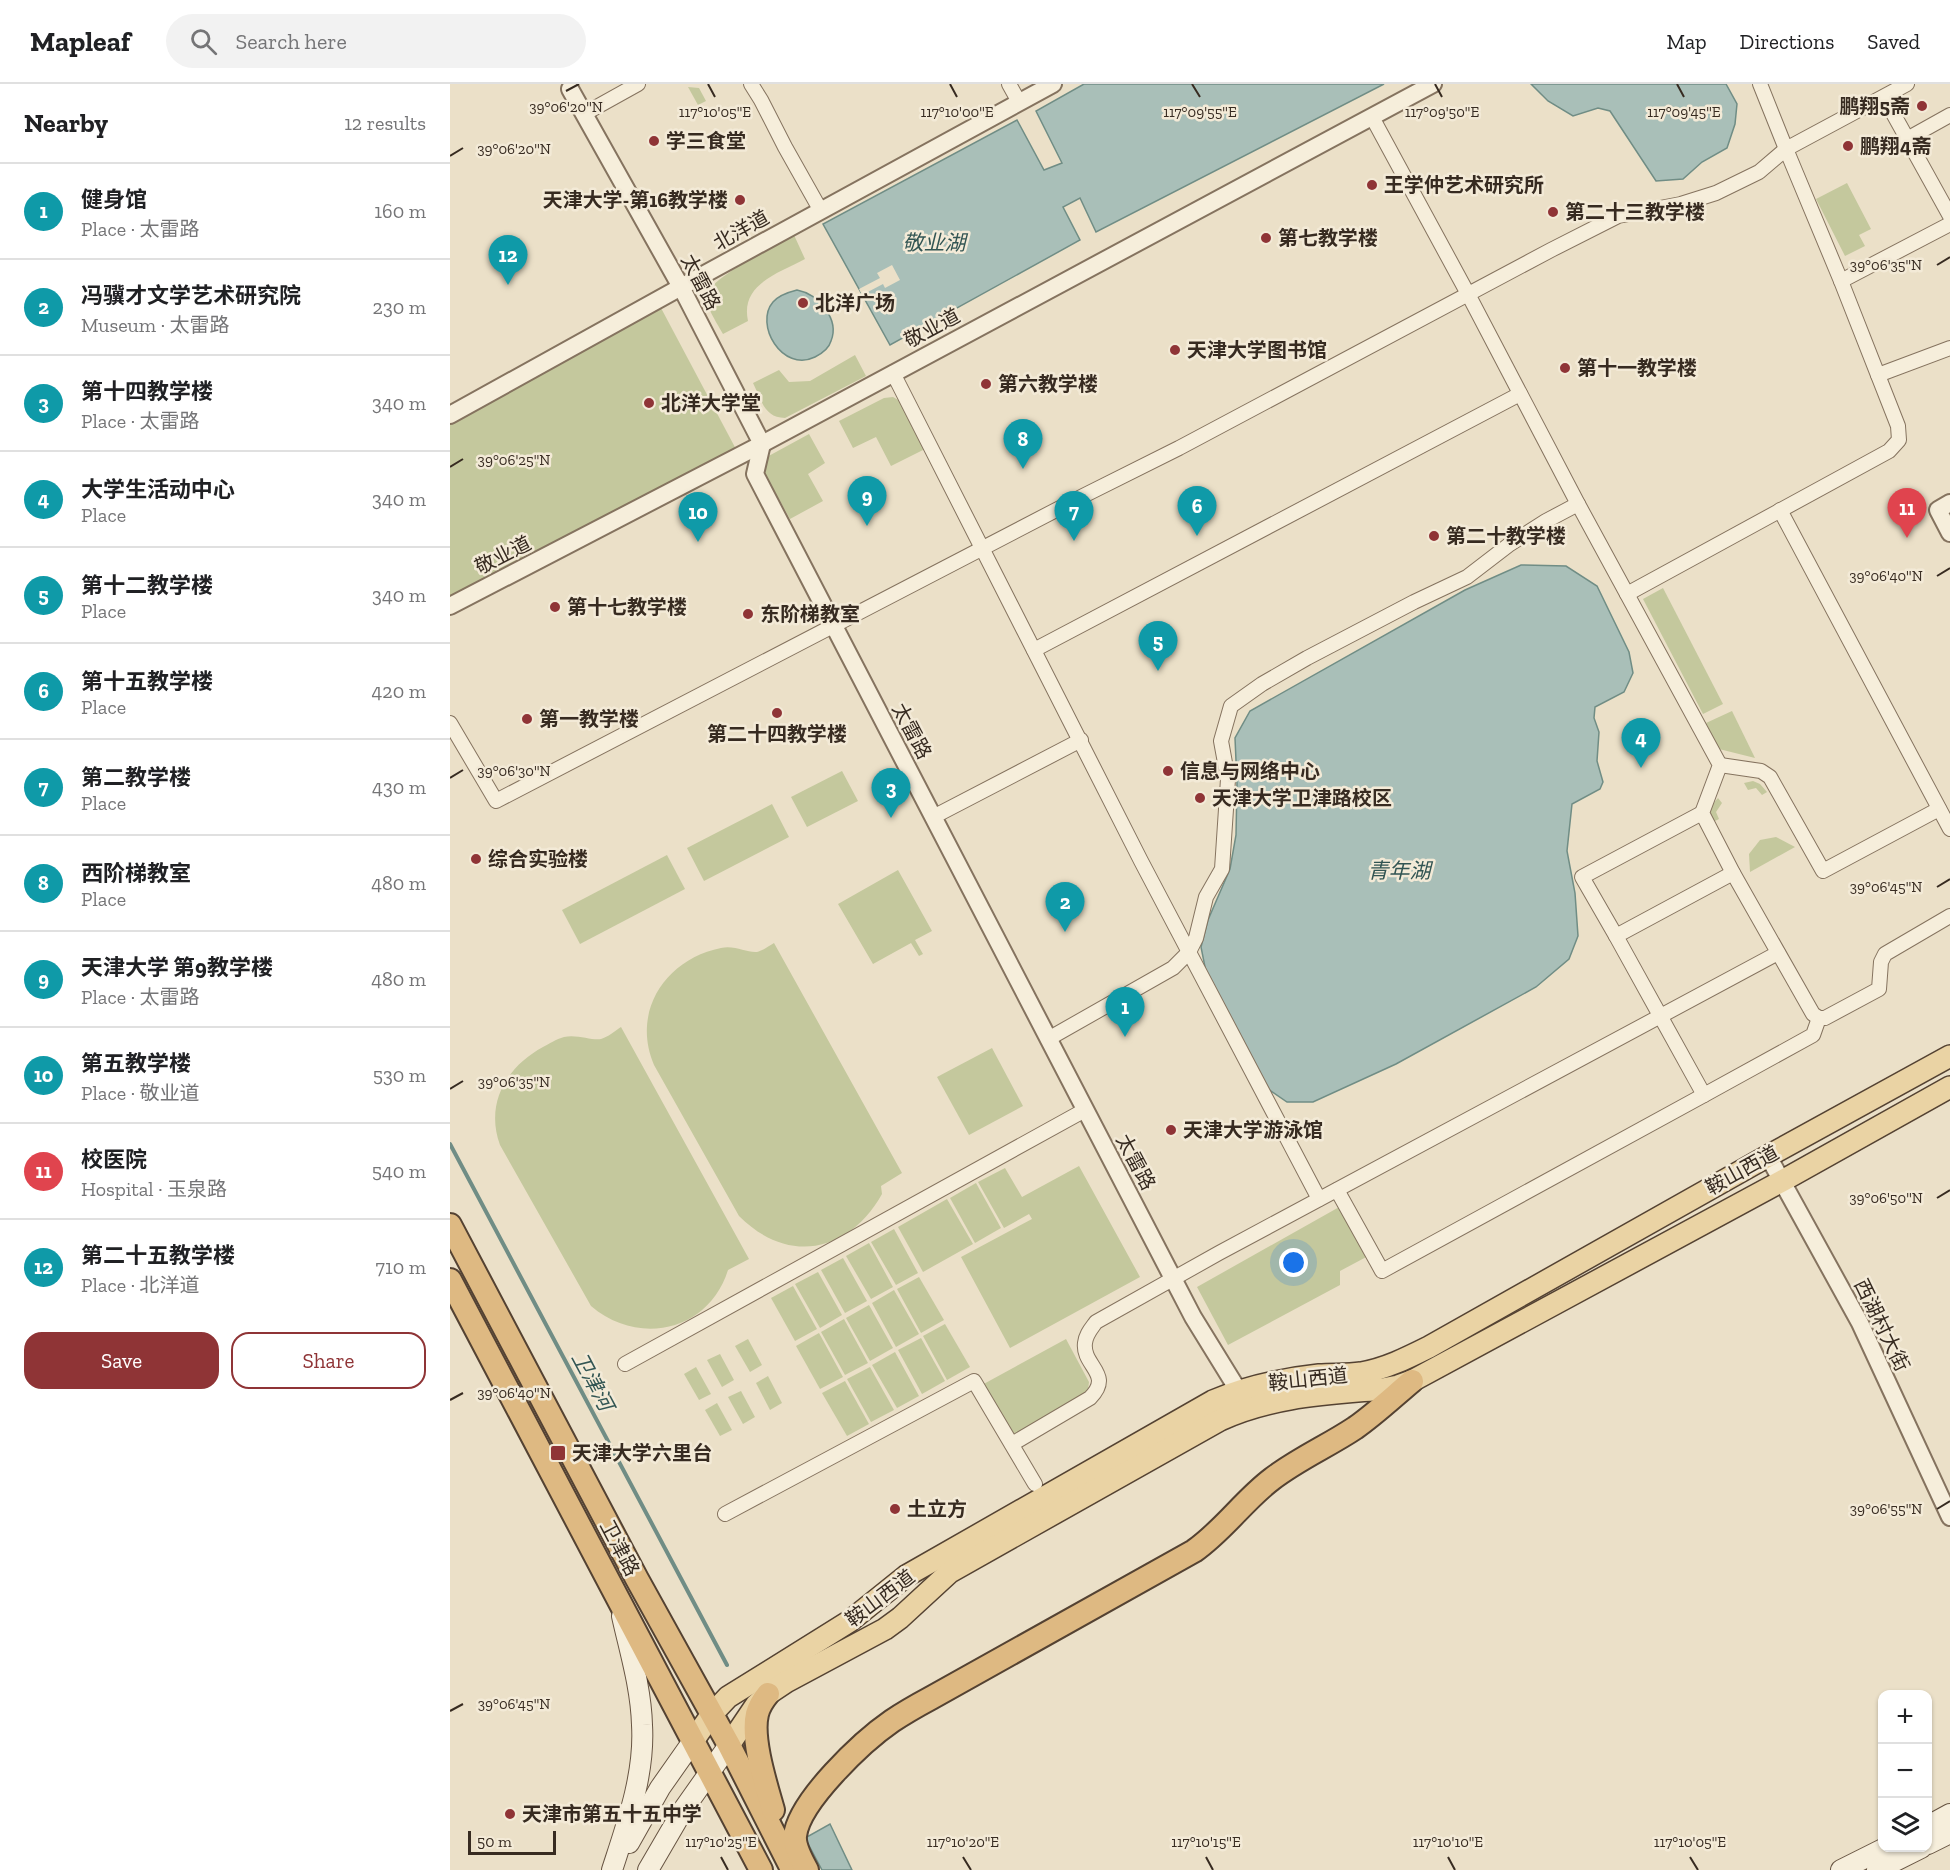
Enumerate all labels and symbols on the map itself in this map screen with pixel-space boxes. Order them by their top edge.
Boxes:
place label: 鹏翔5斋 [1840,94,1910,118]
text: 39°06'20"N [529,98,603,116]
marker: 鹏翔5斋 [1915,99,1929,113]
text: 117°10'05"E [679,103,751,121]
text: 117°10'00"E [920,103,994,121]
text: 117°09'55"E [1163,103,1237,121]
text: 117°09'50"E [1405,103,1479,121]
text: 117°09'45"E [1647,103,1721,121]
place label: 学三食堂 [666,129,746,153]
marker: 学三食堂 [647,134,661,148]
place label: 鹏翔4斋 [1860,134,1931,158]
marker: 鹏翔4斋 [1841,139,1855,153]
text: 39°06'20"N [477,140,551,158]
place label: 王学仲艺术研究所 [1384,173,1544,197]
marker: 王学仲艺术研究所 [1365,178,1379,192]
place label: 天津大学-第16教学楼 [543,188,728,212]
marker: 天津大学-第16教学楼 [733,193,747,207]
place label: 第二十三教学楼 [1565,200,1705,224]
street label: 北洋道 [709,205,773,255]
marker: 第二十三教学楼 [1546,205,1560,219]
place label: 第七教学楼 [1278,226,1378,250]
water label: 敬业湖 [903,230,968,255]
marker: 第七教学楼 [1259,231,1273,245]
pin: 12 [488,236,528,285]
street label: 太雷路 [676,250,726,314]
text: 39°06'35"N [1850,256,1922,274]
place label: 北洋广场 [815,291,895,315]
marker: 北洋广场 [796,296,810,310]
street label: 敬业道 [900,303,964,353]
place label: 天津大学图书馆 [1187,338,1327,362]
marker: 天津大学图书馆 [1168,343,1182,357]
place label: 第十一教学楼 [1577,356,1697,380]
marker: 第十一教学楼 [1558,361,1572,375]
place label: 第六教学楼 [998,372,1098,396]
marker: 第六教学楼 [979,377,993,391]
place label: 北洋大学堂 [661,391,761,415]
marker: 北洋大学堂 [642,396,656,410]
pin: 8 [1004,420,1042,469]
text: 39°06'25"N [478,451,550,469]
pin: 9 [848,476,886,526]
pin: 6 [1178,486,1216,536]
pin: 11 [1888,488,1926,538]
pin: 10 [678,492,718,542]
pin: 7 [1054,492,1094,541]
place label: 第二十教学楼 [1446,524,1566,548]
marker: 第二十教学楼 [1427,529,1441,543]
street label: 敬业道 [471,531,535,579]
text: 39°06'40"N [1849,567,1923,585]
place label: 第十七教学楼 [567,595,687,619]
marker: 第十七教学楼 [548,600,562,614]
place label: 东阶梯教室 [760,602,860,626]
marker: 东阶梯教室 [741,607,755,621]
pin: 5 [1138,622,1178,671]
street label: 太雷路 [887,699,937,763]
marker: 第二十四教学楼 [770,706,784,720]
place label: 第一教学楼 [539,707,639,731]
marker: 第一教学楼 [520,712,534,726]
pin: 4 [1622,718,1660,768]
place label: 第二十四教学楼 [707,722,847,746]
place label: 信息与网络中心 [1180,759,1320,783]
text: 39°06'30"N [477,762,551,780]
marker: 信息与网络中心 [1161,764,1175,778]
pin: 3 [872,768,910,818]
place label: 天津大学卫津路校区 [1212,786,1392,810]
marker: 天津大学卫津路校区 [1193,791,1207,805]
place label: 综合实验楼 [488,847,588,871]
marker: 综合实验楼 [469,852,483,866]
water label: 青年湖 [1368,858,1433,883]
text: 39°06'45"N [1850,878,1922,896]
pin: 2 [1046,882,1084,932]
pin: 1 [1106,988,1144,1037]
text: 39°06'35"N [478,1073,550,1091]
place label: 天津大学游泳馆 [1183,1118,1323,1142]
marker: 天津大学游泳馆 [1164,1123,1178,1137]
street label: 太雷路 [1111,1130,1161,1194]
street label: 鞍山西道 [1701,1140,1783,1200]
text: 39°06'50"N [1849,1189,1923,1207]
your location [1279,1248,1308,1277]
street label: 西湖村大街 [1849,1275,1915,1375]
water label: 卫津河 [567,1347,621,1418]
street label: 鞍山西道 [1267,1363,1349,1395]
text: 39°06'40"N [477,1384,551,1402]
place label: 天津大学六里台 [572,1441,712,1465]
marker: 天津大学六里台 [549,1444,567,1462]
place label: 土立方 [907,1497,967,1521]
text: 39°06'55"N [1850,1500,1922,1518]
marker: 土立方 [888,1502,902,1516]
street label: 卫津路 [595,1516,645,1580]
street label: 鞍山西道 [841,1564,919,1632]
text: 39°06'45"N [478,1695,550,1713]
place label: 天津市第五十五中学 [522,1802,702,1826]
marker: 天津市第五十五中学 [503,1807,517,1821]
scale bar [468,1828,556,1856]
text: 117°10'25"E [685,1833,757,1851]
text: 117°10'20"E [927,1833,999,1851]
text: 117°10'15"E [1171,1833,1241,1851]
text: 117°10'10"E [1413,1833,1483,1851]
text: 117°10'05"E [1654,1833,1726,1851]

